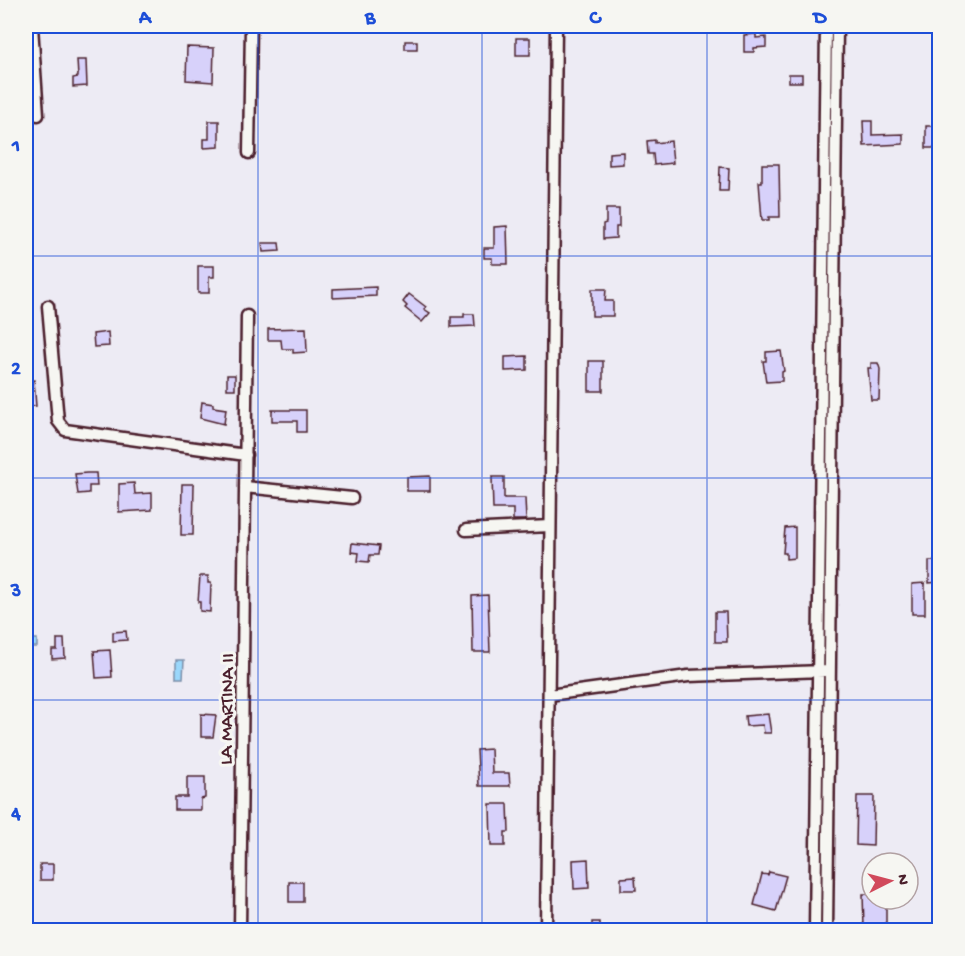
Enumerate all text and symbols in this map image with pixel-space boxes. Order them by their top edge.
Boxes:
text: A [138,8,153,31]
text: B [364,8,376,31]
text: C [589,8,603,31]
text: D [811,8,827,31]
text: 1 [11,136,20,159]
text: 2 [11,359,21,382]
text: 3 [10,581,21,604]
street label: LA MARTINA II [216,653,241,765]
text: 4 [10,804,21,827]
north arrow [860,851,920,911]
text: N [891,874,911,887]

